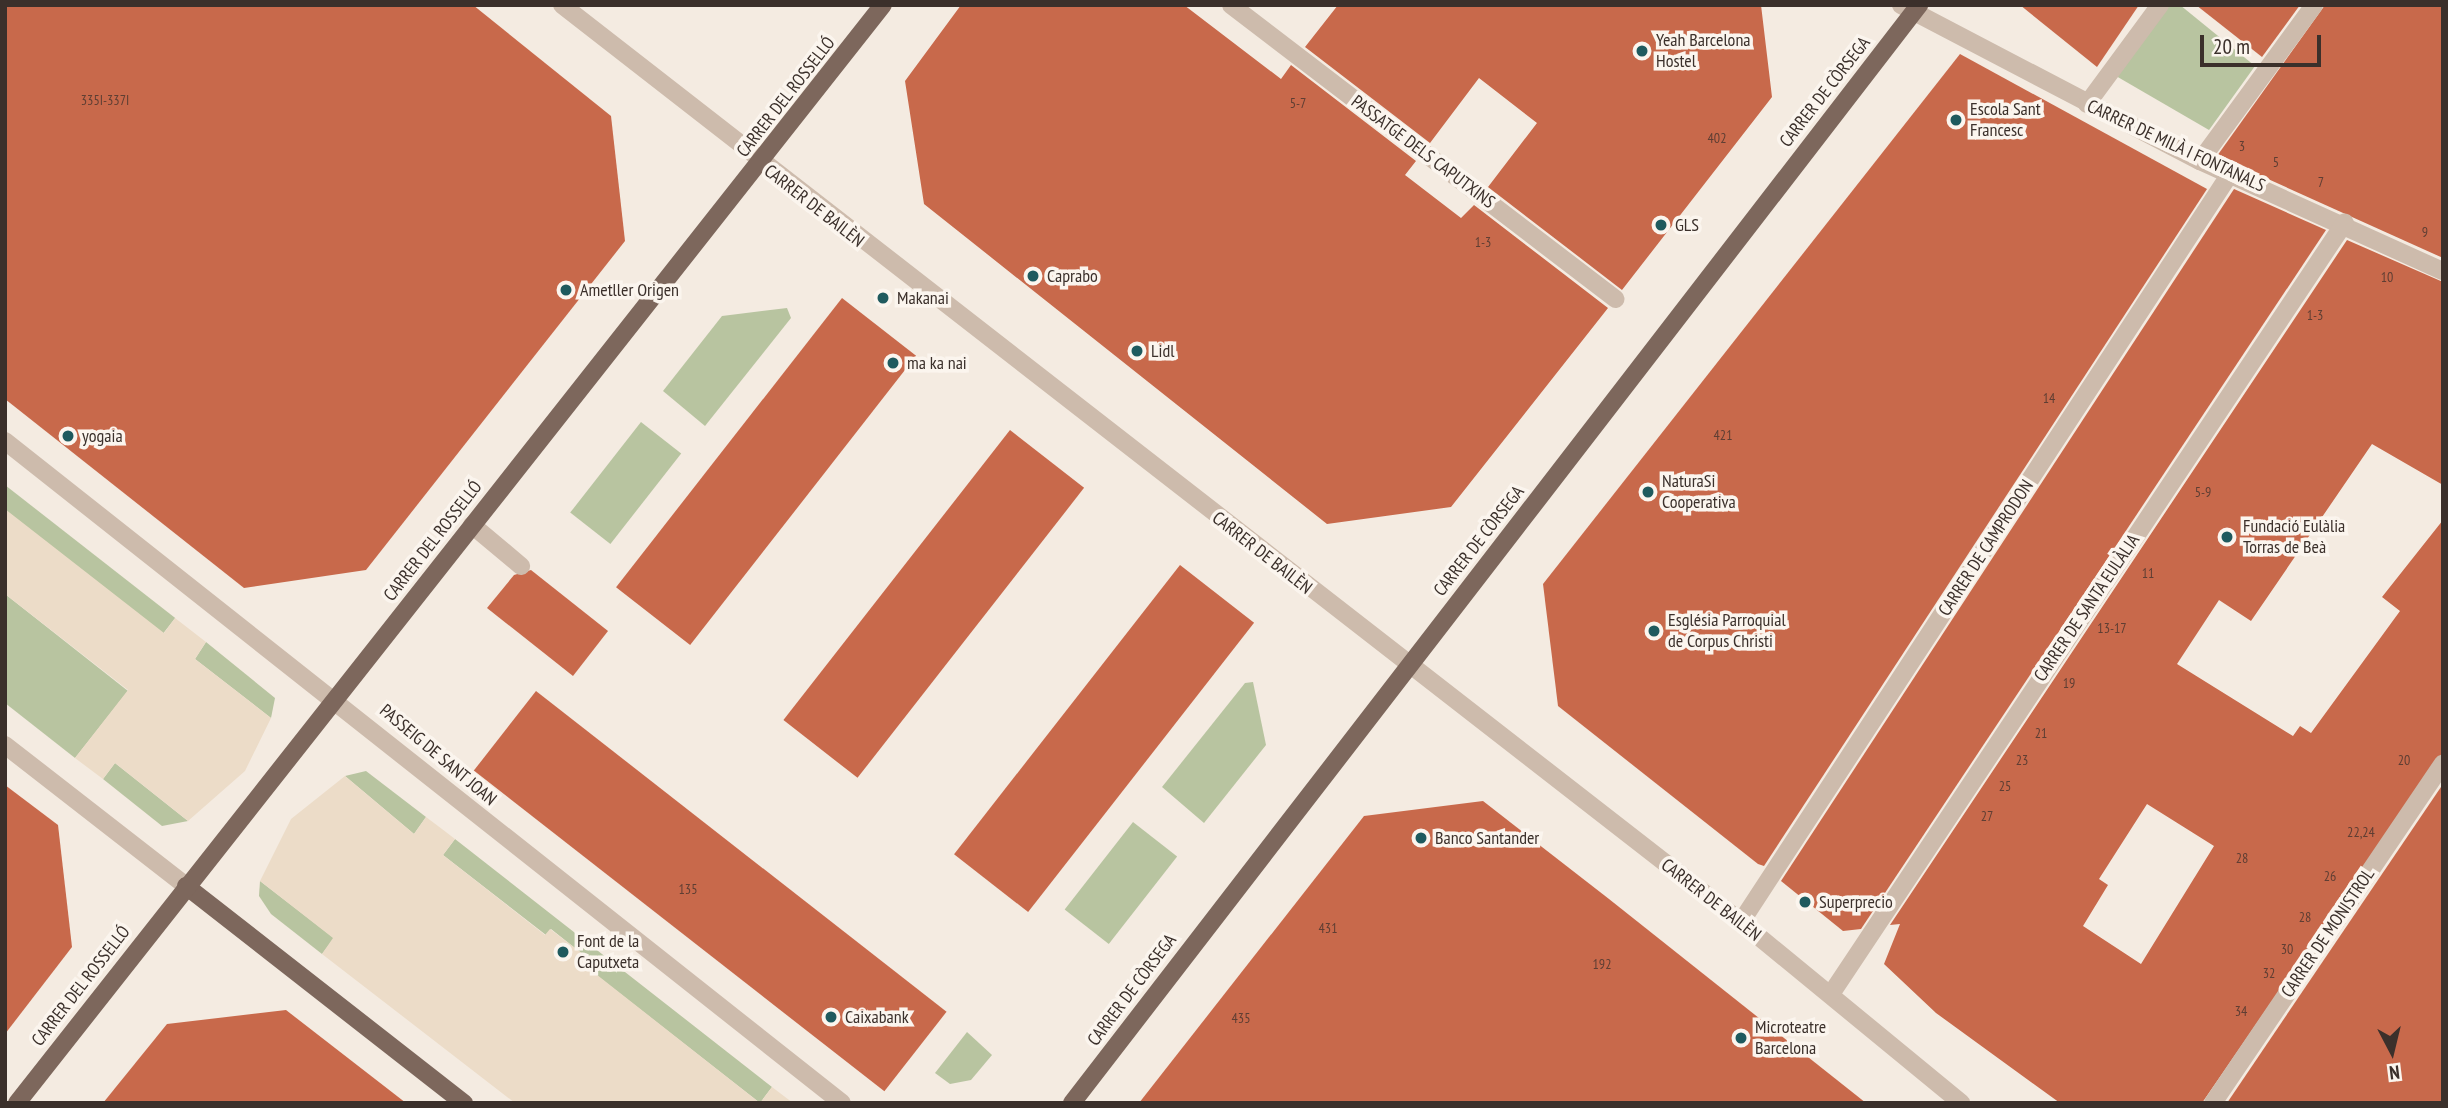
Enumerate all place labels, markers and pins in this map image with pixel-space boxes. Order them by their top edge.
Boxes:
place label: Yeah Barcelona Hostel [1656,30,1750,72]
marker: Yeah Barcelona Hostel [1634,43,1650,59]
place label: Escola Sant Francesc [1970,99,2041,142]
marker: Escola Sant Francesc [1948,112,1964,128]
place label: GLS [1675,214,1699,236]
marker: GLS [1653,217,1669,233]
place label: Caprabo [1047,265,1098,287]
marker: Caprabo [1025,268,1041,284]
place label: Ametller Origen [580,279,679,301]
marker: Ametller Origen [558,282,574,298]
place label: Makanai [897,287,949,309]
marker: Makanai [875,290,891,306]
place label: Lidl [1151,340,1174,362]
marker: Lidl [1129,343,1145,359]
place label: ma ka nai [907,352,967,374]
marker: ma ka nai [885,355,901,371]
place label: yogaia [82,425,123,447]
marker: yogaia [60,428,76,444]
place label: NaturaSi Cooperativa [1662,471,1736,514]
marker: NaturaSi Cooperativa [1640,484,1656,500]
place label: Fundació Eulàlia Torras de Beà [2243,516,2345,558]
marker: Fundació Eulàlia Torras de Beà [2217,527,2237,547]
place label: Església Parroquial de Corpus Christi [1668,610,1786,652]
marker: Església Parroquial de Corpus Christi [1646,623,1662,639]
place label: Banco Santander [1435,827,1539,849]
marker: Banco Santander [1413,830,1429,846]
place label: Superprecio [1819,891,1893,913]
marker: Superprecio [1797,894,1813,910]
place label: Font de la Caputxeta [577,931,639,974]
marker: Font de la Caputxeta [555,944,571,960]
place label: Caixabank [845,1006,909,1028]
marker: Caixabank [823,1009,839,1025]
place label: Microteatre Barcelona [1755,1017,1826,1060]
marker: Microteatre Barcelona [1733,1030,1749,1046]

